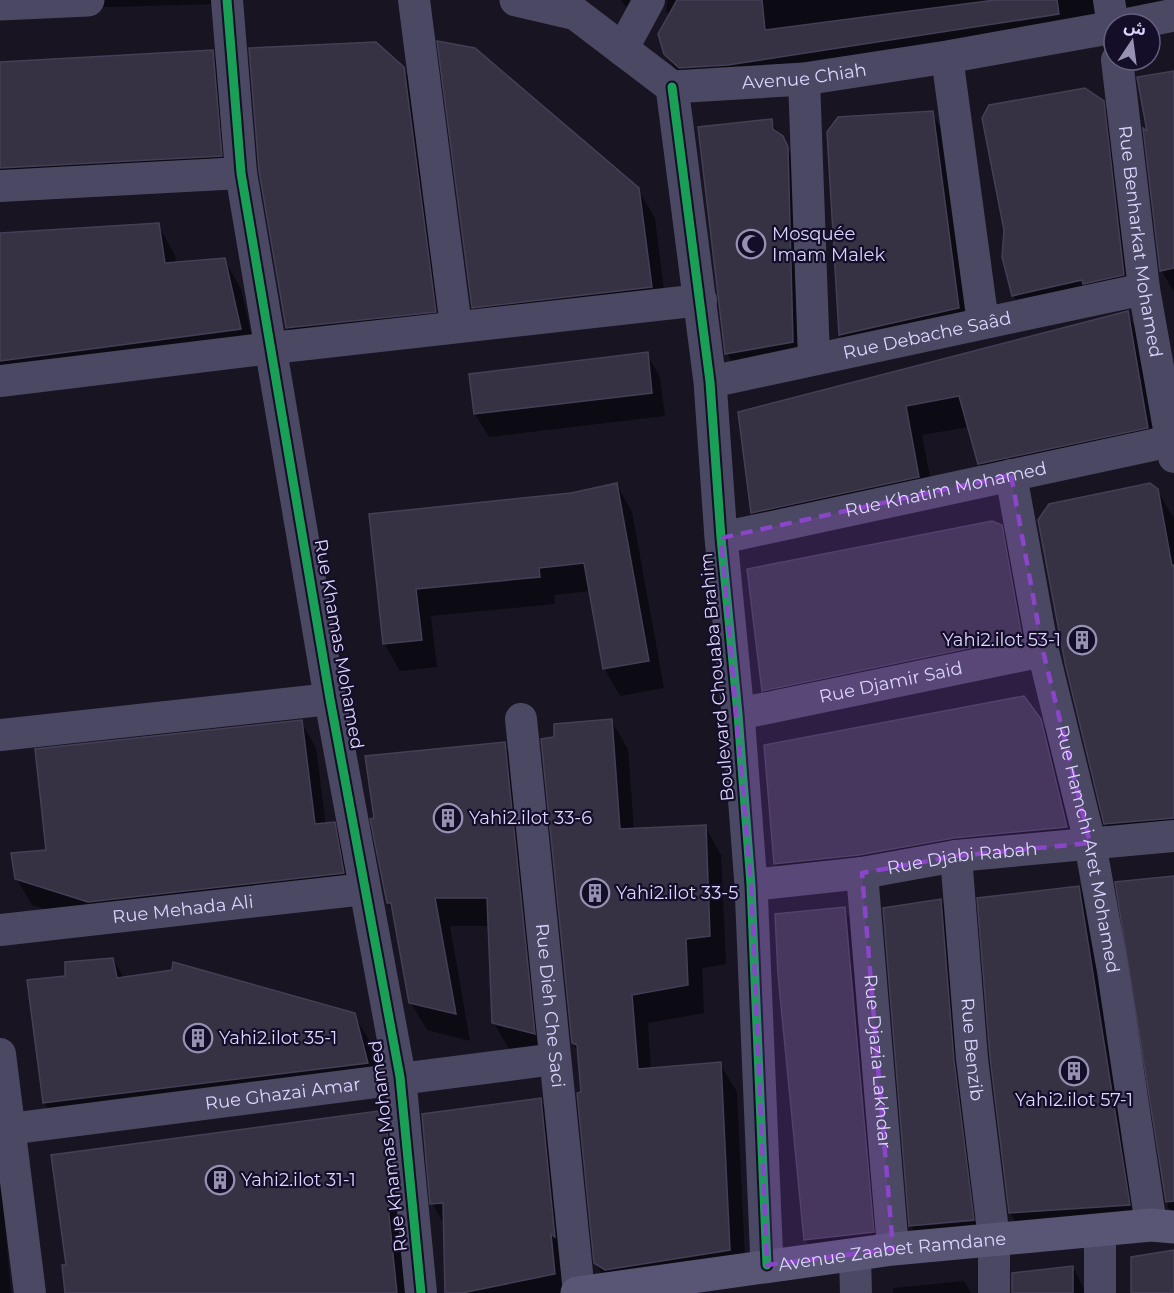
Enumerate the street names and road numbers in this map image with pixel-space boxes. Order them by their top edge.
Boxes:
street label: Avenue Chiah [741,59,868,94]
street label: Rue Benharkat Mohamed [1114,124,1167,359]
street label: Rue Debache Saâd [841,307,1013,364]
street label: Rue Khatim Mohamed [843,457,1049,522]
street label: Rue Khamas Mohamed [310,537,368,751]
street label: Boulevard Chouaba Brahim [695,552,739,802]
street label: Rue Djamir Said [817,657,964,708]
street label: Rue Hamchi Aret Mohamed [1051,723,1124,975]
street label: Rue Djabi Rabah [885,838,1038,879]
street label: Rue Mehada Ali [111,891,255,928]
street label: Rue Dieh Che Saci [531,922,569,1089]
street label: Rue Djazia Lakhdar [859,973,896,1149]
street label: Rue Benzib [956,997,988,1102]
street label: Rue Khamas Mohamed [364,1039,412,1253]
street label: Rue Ghazai Amar [204,1073,362,1115]
street label: Avenue Zaabet Ramdane [777,1228,1007,1276]

